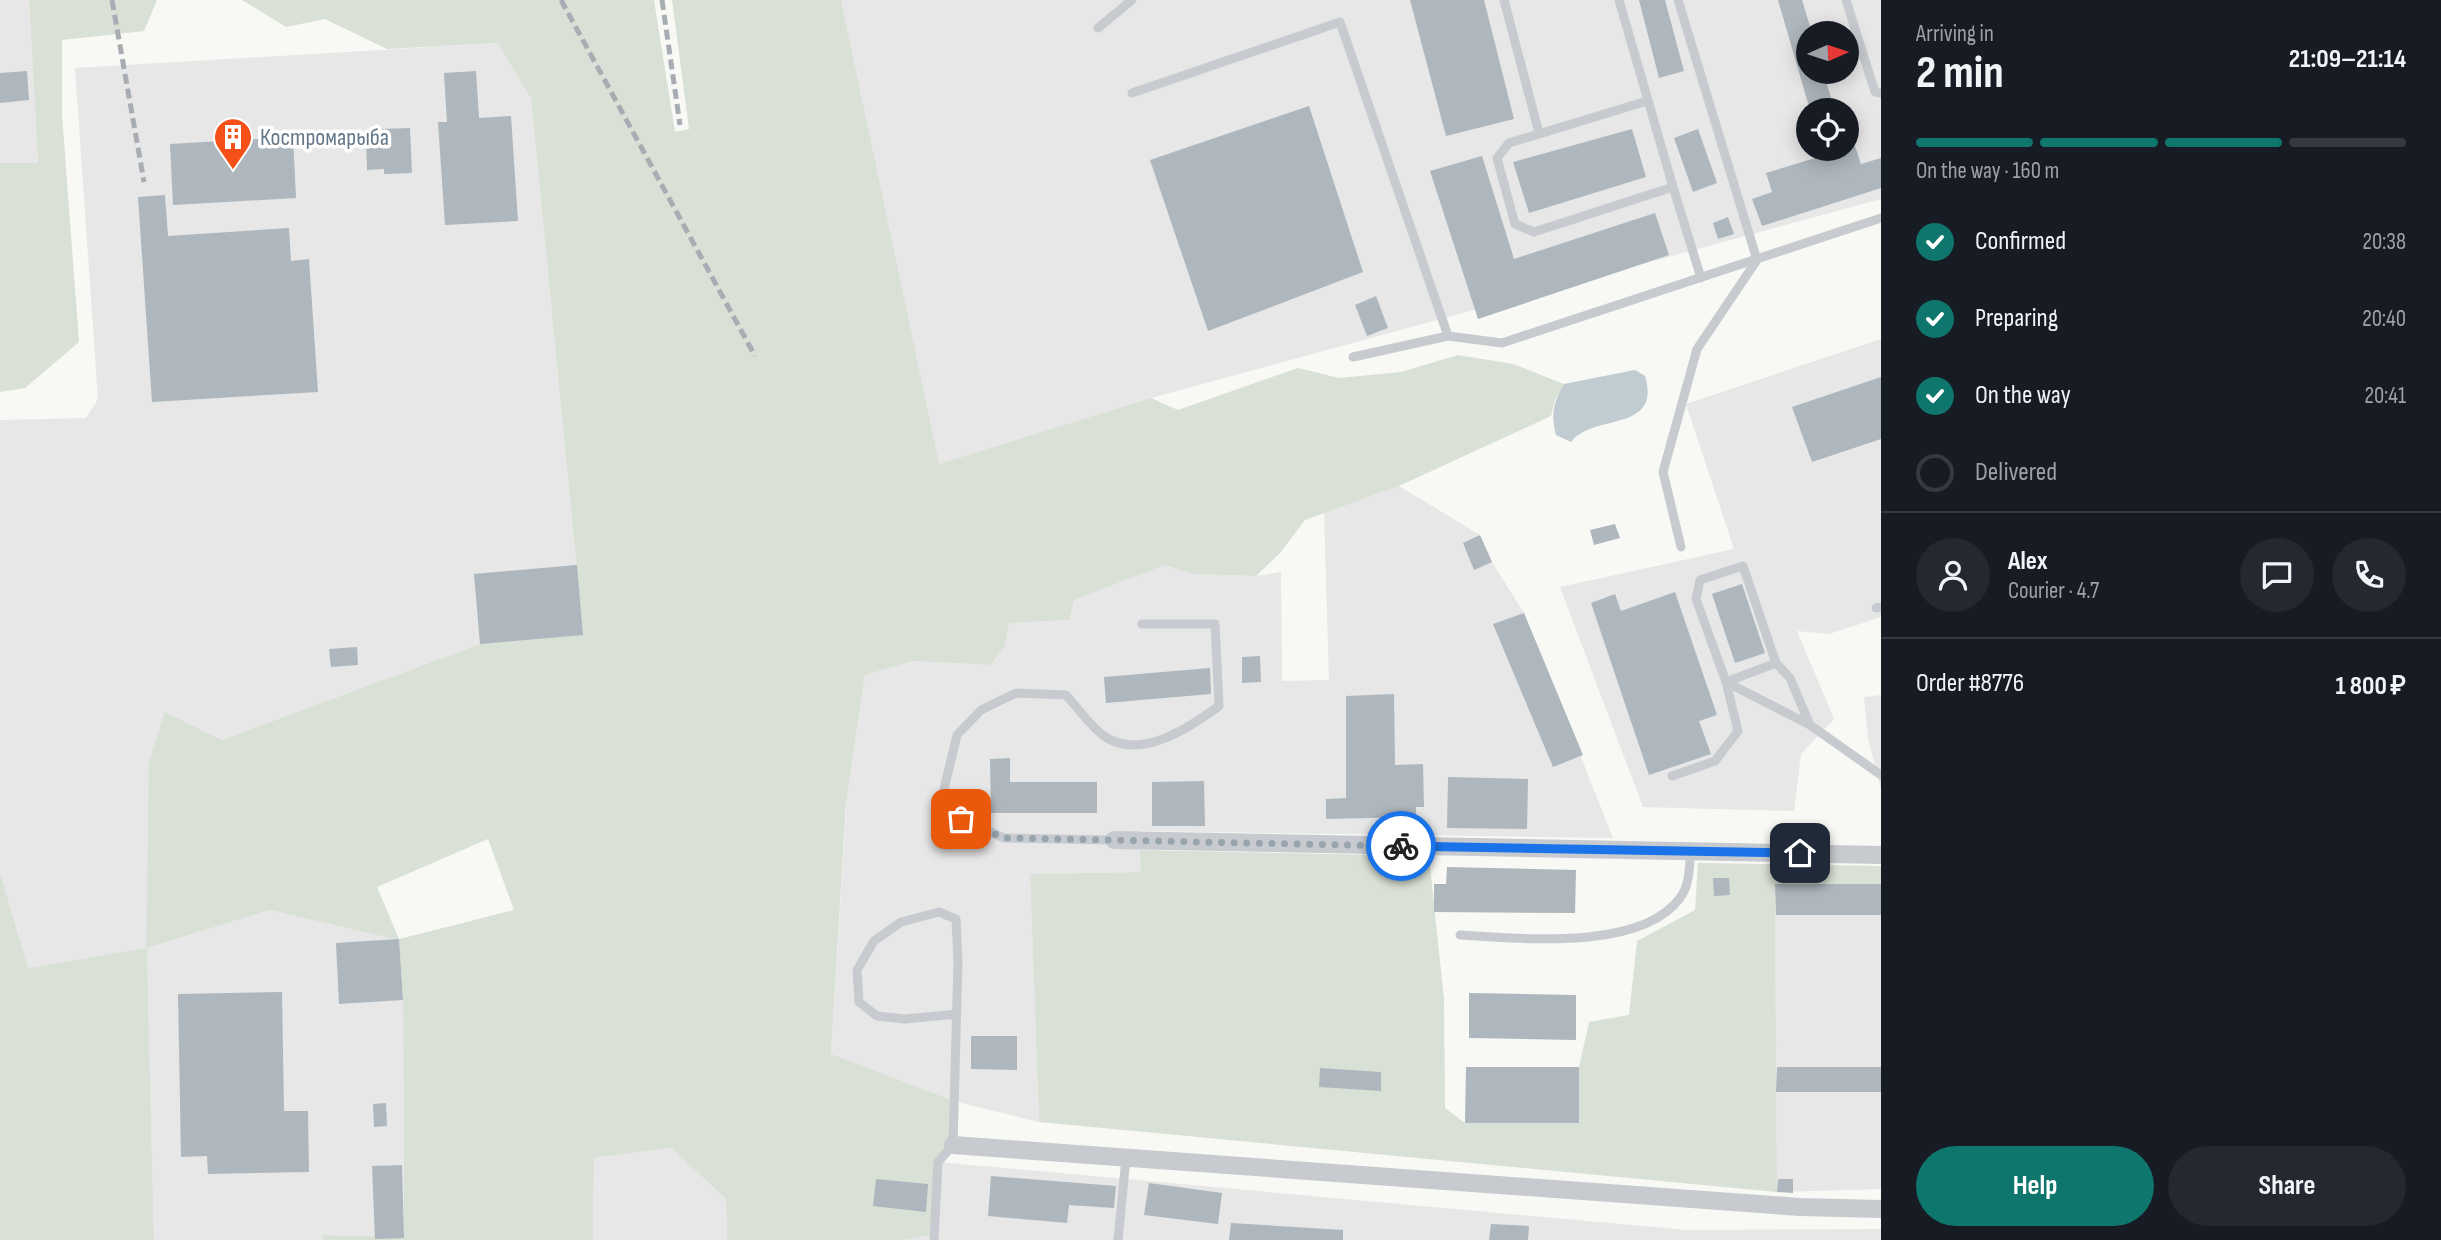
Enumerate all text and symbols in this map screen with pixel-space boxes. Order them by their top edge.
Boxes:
text: Arriving in [1916,20,1994,48]
north arrow [1796,21,1858,84]
map controls [1796,21,1859,161]
text: 21:09–21:14 [2289,44,2406,75]
text: 2 min [1916,46,2004,101]
button: locate [1796,98,1859,161]
building icon: Костромарыба [212,116,254,171]
place label: Костромарыба [260,123,389,152]
text: On the way · 160 m [1916,157,2059,185]
icon: check [1916,223,1954,261]
text: Confirmed [1975,226,2066,257]
text: 20:38 [2362,228,2406,256]
icon: check [1916,300,1954,338]
text: Preparing [1975,303,2058,334]
text: 20:40 [2362,305,2406,333]
icon: check [1916,377,1954,415]
text: On the way [1975,380,2071,411]
text: 20:41 [2364,382,2406,410]
text: Delivered [1975,457,2057,488]
button: person [1916,538,1990,612]
button: chat [2240,538,2314,612]
button: phone [2332,538,2406,612]
text: Alex [2008,546,2048,577]
text: Courier · 4.7 [2008,577,2099,605]
text: Order #8776 [1916,668,2024,699]
text: 1 800 ₽ [2336,671,2406,702]
pin [931,789,991,849]
icon: bag [942,800,980,838]
courier [1366,811,1436,881]
pin [1770,823,1830,883]
icon: bike [1382,827,1420,865]
icon: home [1781,834,1819,872]
button: Help [1916,1146,2154,1226]
button: Share [2168,1146,2406,1226]

